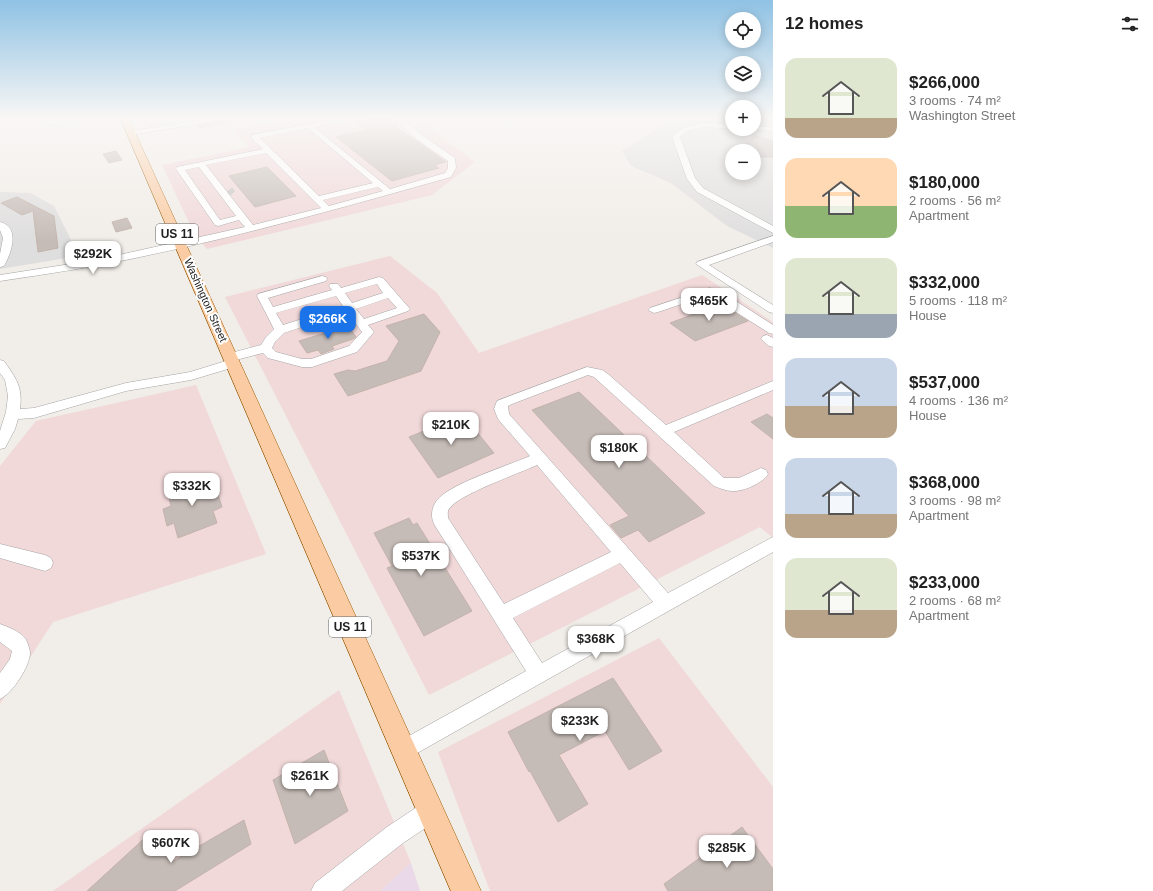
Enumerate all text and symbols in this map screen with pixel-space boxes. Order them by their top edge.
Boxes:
map controls [725,12,761,180]
button: locate [725,12,761,48]
icon: filters [1119,13,1141,35]
text: 12 homes [785,14,863,33]
button: layers [725,56,761,92]
text: $266,000 [909,73,980,92]
icon: home [817,74,865,122]
text: 3 rooms · 74 m² [909,93,1001,108]
button: + [725,100,761,136]
text: Washington Street [909,108,1015,123]
button: − [725,144,761,180]
text: $180,000 [909,173,980,192]
icon: home [817,174,865,222]
text: 2 rooms · 56 m² [909,193,1001,208]
text: Apartment [909,208,969,223]
road number: US 11 [156,224,198,244]
pin: $292K [65,241,121,275]
text: $292K [74,246,112,261]
street label: Washington Street [182,256,230,344]
text: $332,000 [909,273,980,292]
icon: home [817,274,865,322]
pin: $465K [681,288,737,322]
text: $465K [690,293,728,308]
text: 5 rooms · 118 m² [909,293,1007,308]
pin: $266K [300,306,356,340]
text: House [909,308,947,323]
text: $266K [309,311,347,326]
text: $537,000 [909,373,980,392]
icon: home [817,374,865,422]
text: 4 rooms · 136 m² [909,393,1008,408]
text: House [909,408,947,423]
pin: $210K [423,412,479,446]
text: $210K [432,417,470,432]
pin: $180K [591,435,647,469]
text: $180K [600,440,638,455]
pin: $332K [164,473,220,507]
text: $368,000 [909,473,980,492]
icon: home [817,474,865,522]
text: $332K [173,478,211,493]
text: 3 rooms · 98 m² [909,493,1001,508]
text: Apartment [909,508,969,523]
pin: $537K [393,543,449,577]
text: $537K [402,548,440,563]
text: $233,000 [909,573,980,592]
icon: home [817,574,865,622]
text: 2 rooms · 68 m² [909,593,1001,608]
text: Apartment [909,608,969,623]
road number: US 11 [329,617,371,637]
pin: $368K [568,626,624,660]
text: $368K [577,631,615,646]
pin: $233K [552,708,608,742]
text: $233K [561,713,599,728]
pin: $261K [282,763,338,797]
text: $261K [291,768,329,783]
pin: $607K [143,830,199,864]
text: $607K [152,835,190,850]
pin: $285K [699,835,755,869]
text: $285K [708,840,746,855]

